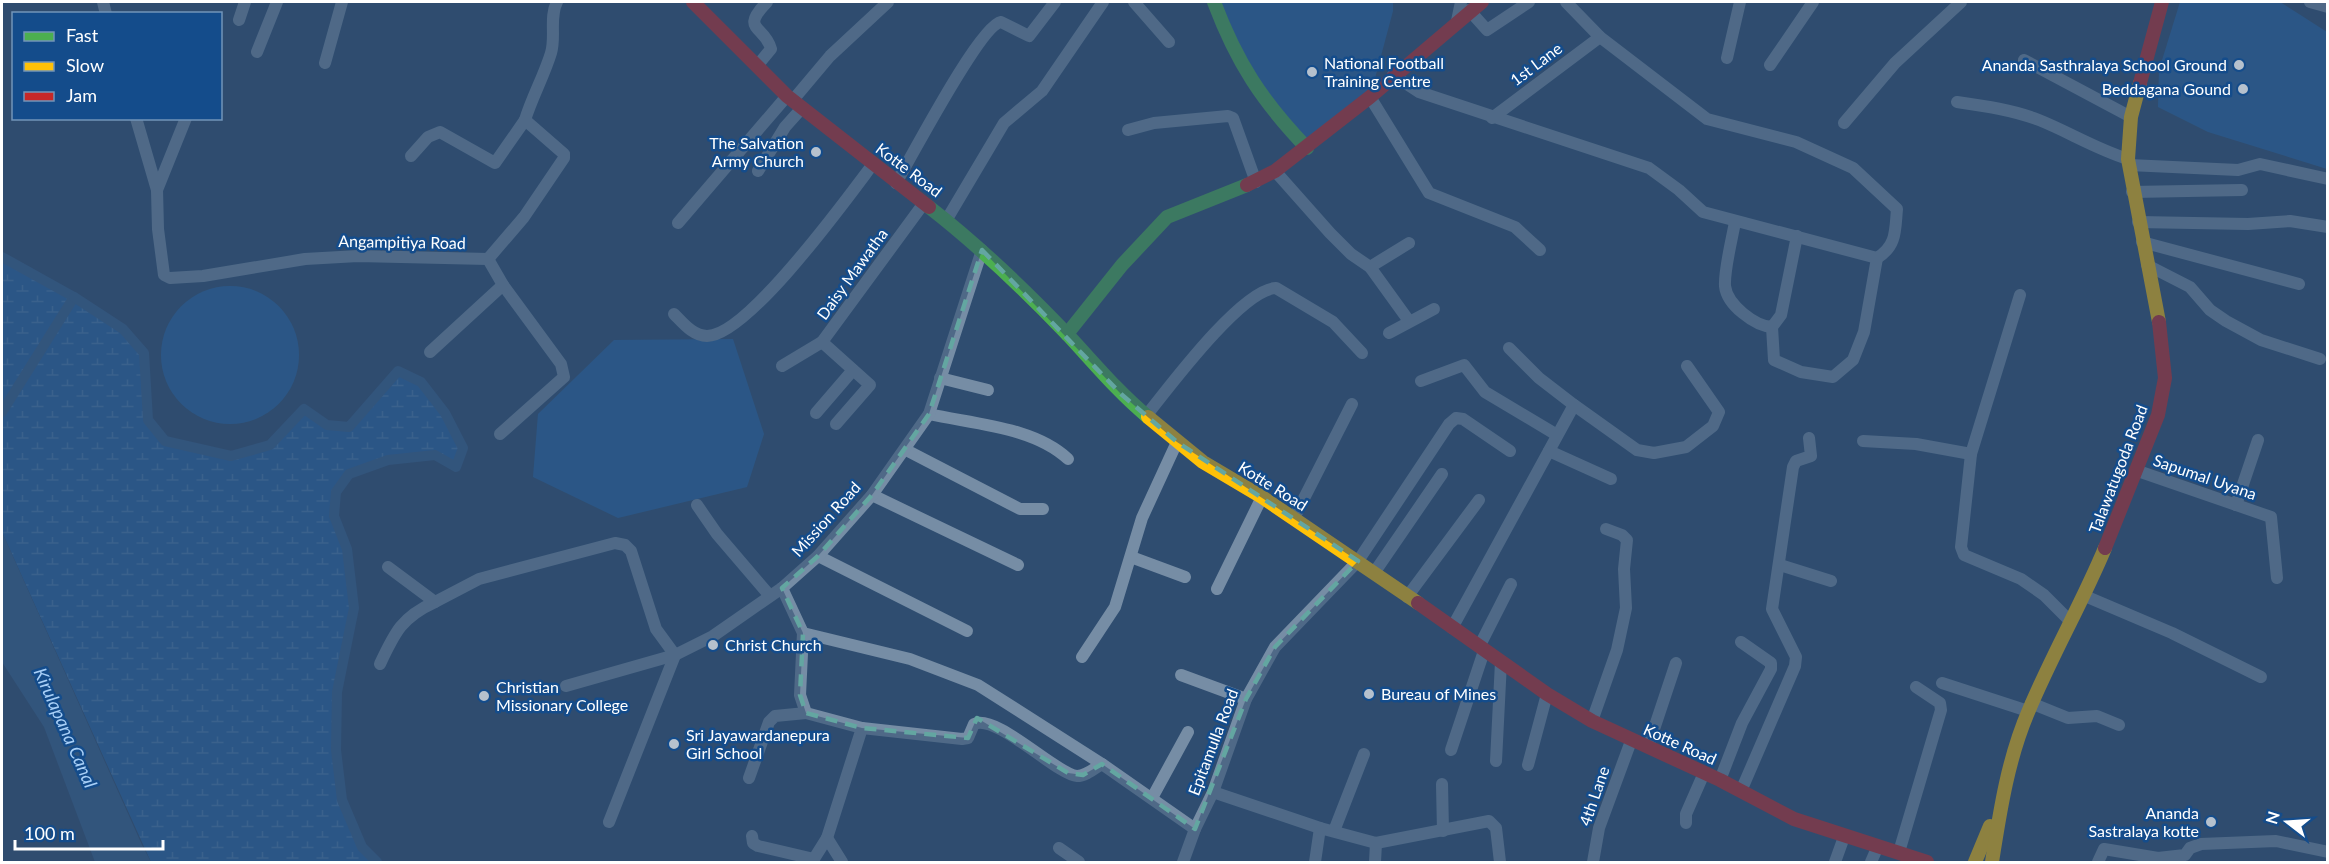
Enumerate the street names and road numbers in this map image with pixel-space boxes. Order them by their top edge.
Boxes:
street label: 1st Lane [1506,38,1565,89]
street label: Kotte Road [872,139,946,201]
street label: Daisy Mawatha [812,224,891,323]
street label: Angampitiya Road [338,231,466,252]
street label: Talawatugoda Road [2084,402,2151,536]
street label: Sapumal Uyana [2151,450,2259,503]
street label: Kotte Road [1235,457,1311,514]
street label: Mission Road [787,477,864,560]
street label: Epitamulla Road [1183,686,1242,798]
street label: Kotte Road [1641,719,1720,768]
street label: 4th Lane [1575,764,1613,828]

